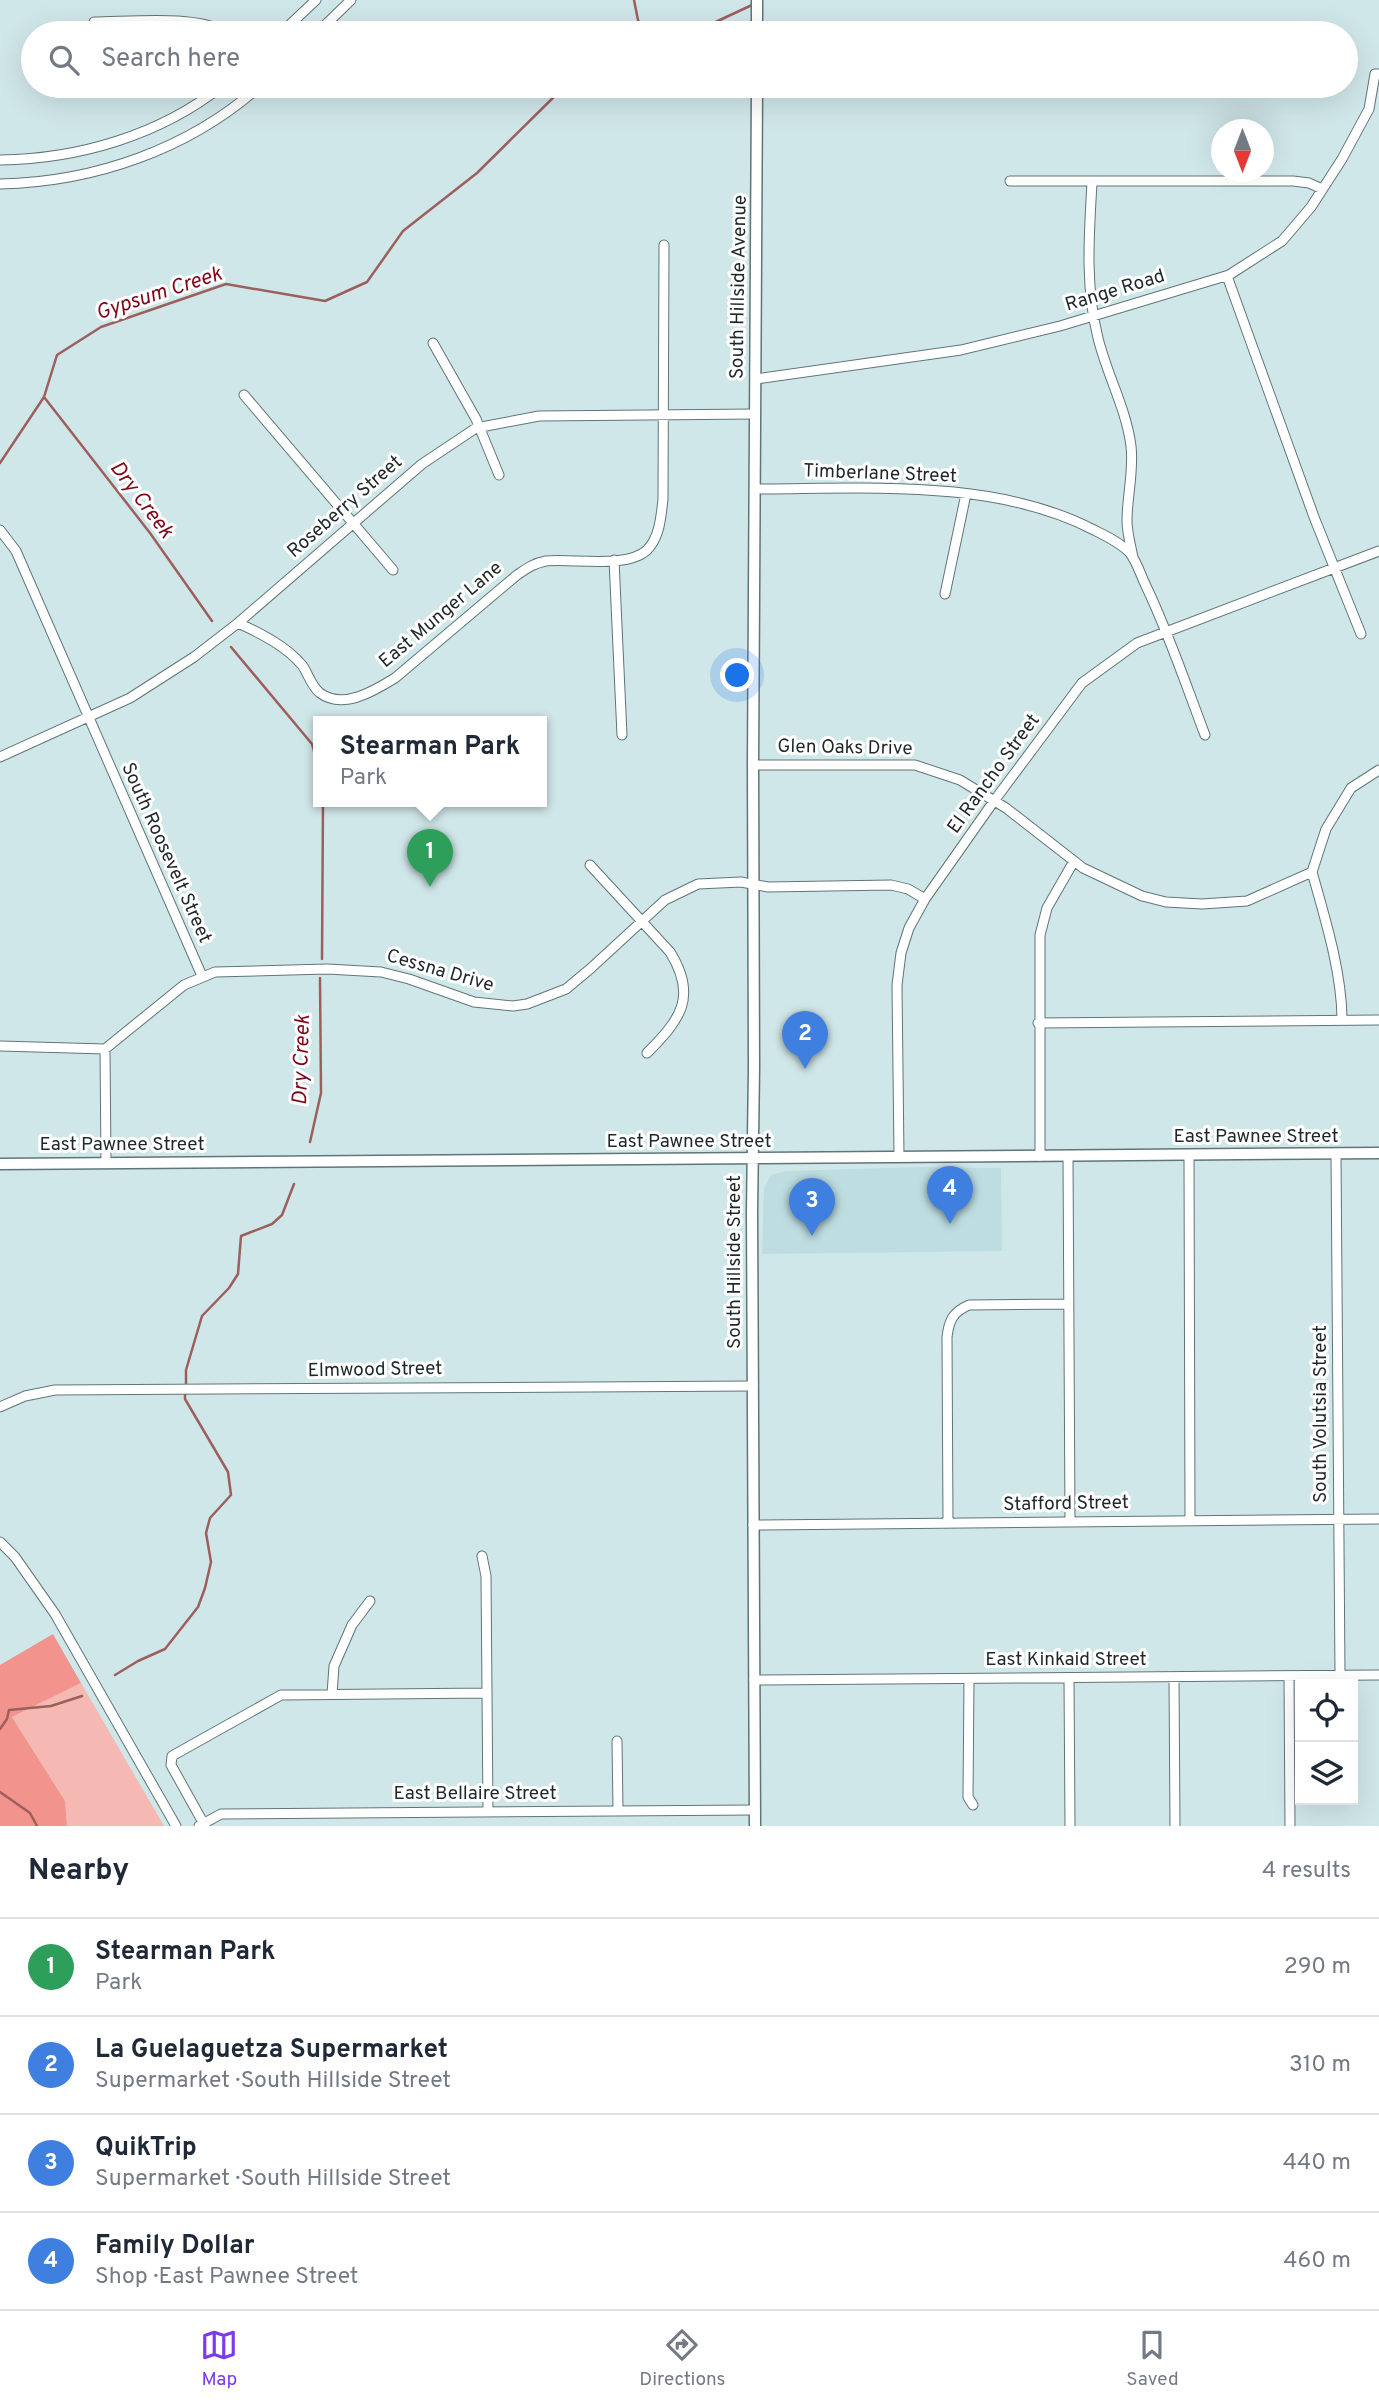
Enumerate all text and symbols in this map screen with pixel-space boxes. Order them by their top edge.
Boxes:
search box [21,21,1358,98]
icon: search [45,41,83,79]
text: Search here [101,43,240,76]
north arrow [1211,119,1274,182]
street label: South Hillside Avenue [725,195,753,379]
water label: Gypsum Creek [93,261,226,327]
street label: Range Road [1062,264,1168,318]
street label: Roseberry Street [283,451,407,563]
water label: Dry Creek [103,456,179,545]
street label: Timberlane Street [803,459,957,489]
street label: East Munger Lane [374,556,508,674]
your location [720,658,754,692]
street label: El Rancho Street [942,709,1046,839]
popup [313,716,547,807]
text: Stearman Park [340,731,520,764]
street label: Glen Oaks Drive [777,735,913,761]
street label: South Roosevelt Street [115,759,217,947]
text: Park [340,764,387,793]
pin: 1 [407,829,453,887]
street label: Cessna Drive [384,944,496,998]
pin: 2 [782,1011,828,1069]
water label: Dry Creek [287,1014,317,1106]
street label: East Pawnee Street [1173,1125,1339,1149]
street label: East Pawnee Street [606,1130,772,1154]
street label: East Pawnee Street [39,1133,205,1157]
pin: 4 [927,1166,973,1224]
street label: South Hillside Street [723,1175,747,1349]
pin: 3 [789,1178,835,1236]
street label: South Volutsia Street [1309,1325,1333,1503]
street label: Elmwood Street [307,1357,443,1383]
street label: Stafford Street [1003,1491,1129,1517]
street label: East Kinkaid Street [985,1648,1147,1672]
map controls [1295,1679,1358,1805]
button: locate [1295,1679,1358,1742]
button: layers [1295,1742,1358,1805]
street label: East Bellaire Street [393,1782,557,1806]
text: Nearby [28,1853,129,1890]
text: 4 results [1262,1857,1351,1886]
text: Stearman Park [95,1936,275,1969]
text: 1 [46,1953,56,1982]
text: 290 m [1284,1953,1351,1982]
text: Park [95,1969,142,1998]
text: La Guelaguetza Supermarket [95,2034,448,2067]
text: 2 [44,2051,58,2080]
text: 310 m [1289,2051,1351,2080]
text: Supermarket · South Hillside Street [95,2067,451,2096]
text: QuikTrip [95,2132,197,2165]
text: 3 [44,2149,58,2178]
text: 440 m [1283,2149,1351,2178]
text: Supermarket · South Hillside Street [95,2165,451,2194]
text: Family Dollar [95,2230,255,2263]
text: 4 [44,2247,58,2276]
text: 460 m [1283,2247,1351,2276]
text: Shop · East Pawnee Street [95,2263,359,2292]
tab: Map [200,2326,238,2392]
tab: Directions [639,2326,726,2392]
tab: Saved [1126,2326,1179,2392]

